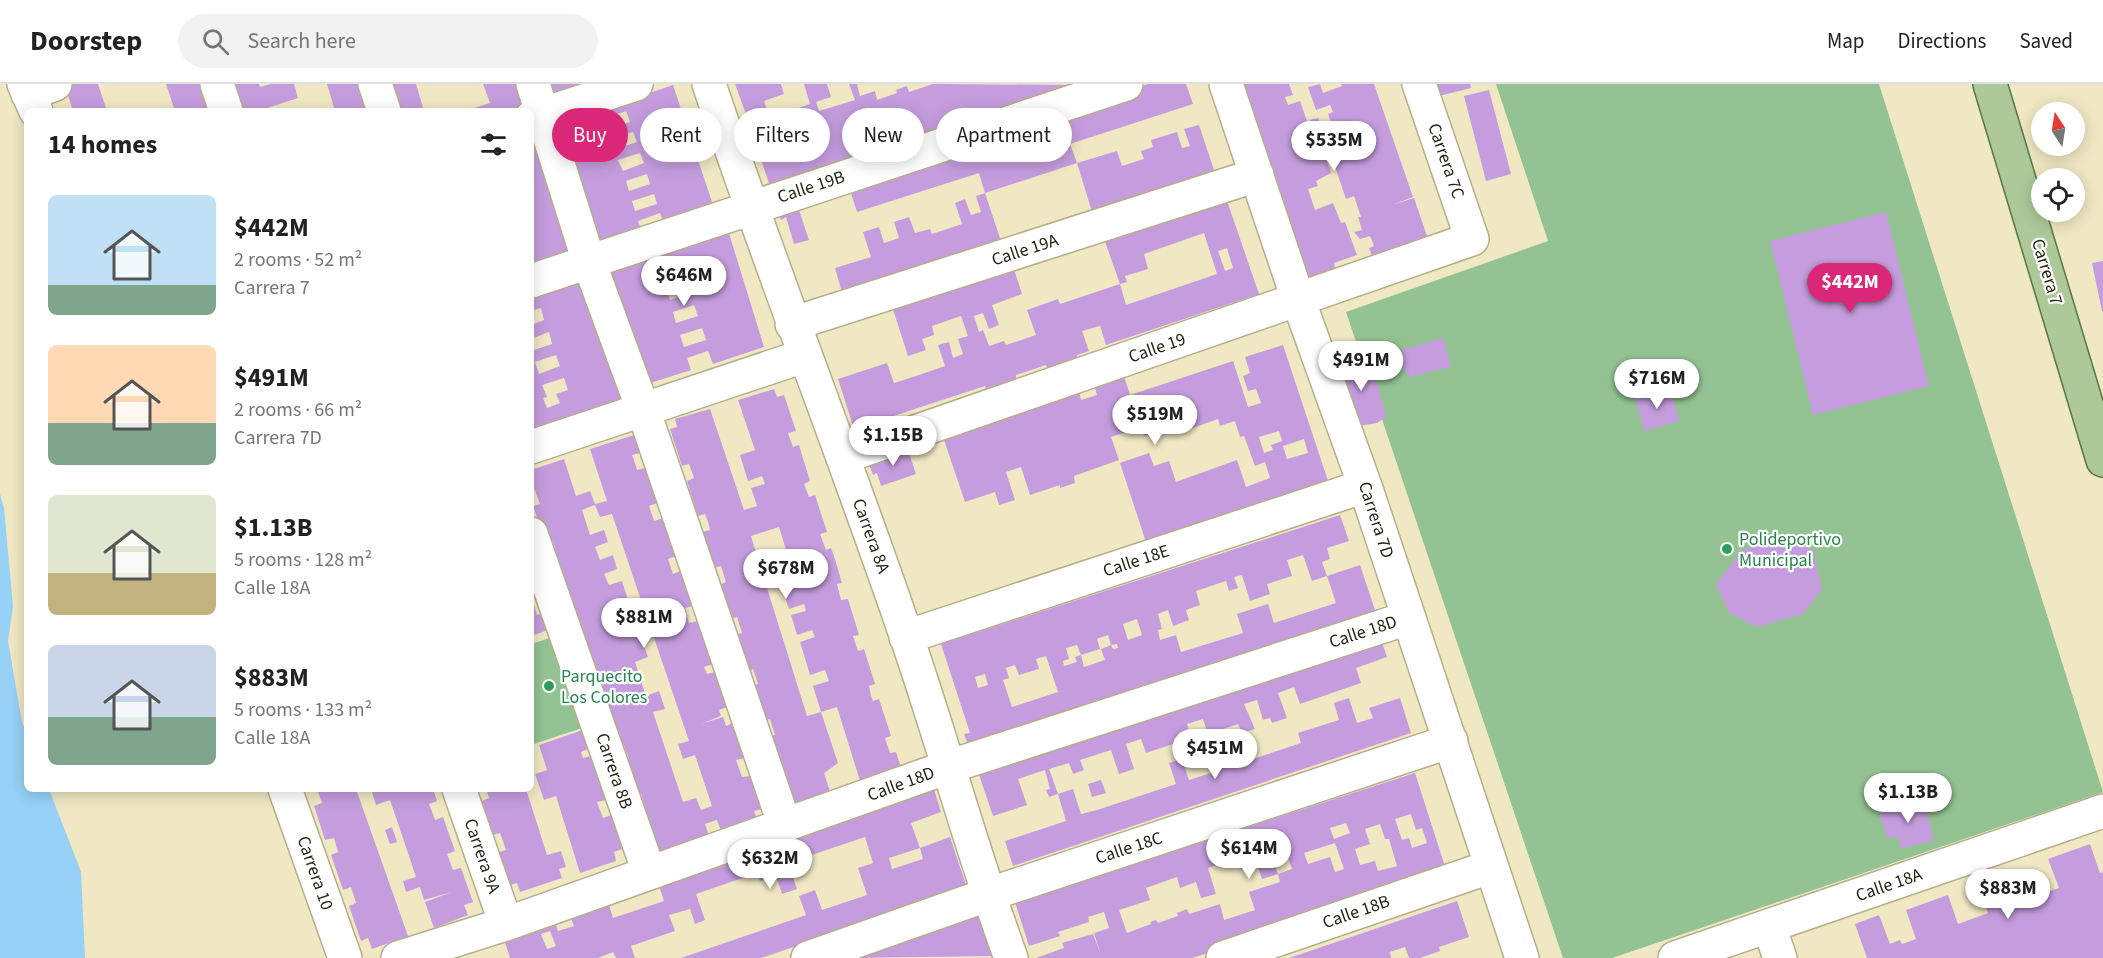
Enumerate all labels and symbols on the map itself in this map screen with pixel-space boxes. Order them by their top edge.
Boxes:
north arrow [2031,102,2085,156]
street label: Carrera 7C [1421,120,1471,202]
pin: $535M [1292,121,1376,172]
street label: Calle 19B [774,164,848,210]
street label: Calle 19A [988,227,1062,273]
street label: Carrera 7 [2025,236,2069,308]
pin: $646M [642,256,726,307]
pin: $442M [1808,263,1892,314]
street label: Calle 19 [1125,327,1189,369]
pin: $491M [1319,341,1403,392]
pin: $716M [1615,359,1699,410]
pin: $519M [1113,395,1197,446]
pin: $1.15B [844,416,942,467]
street label: Carrera 7D [1352,479,1400,561]
street label: Carrera 8A [846,495,896,577]
place label: Polideportivo Municipal [1739,527,1841,573]
street label: Calle 18E [1100,539,1172,583]
marker: Polideportivo Municipal [1720,542,1734,556]
pin: $678M [744,549,828,600]
pin: $881M [602,598,686,649]
street label: Calle 18D [1326,609,1400,655]
place label: Parquecito Los Colores [561,664,647,710]
marker: Parquecito Los Colores [542,679,556,693]
pin: $451M [1173,729,1257,780]
street label: Carrera 8B [589,730,639,812]
street label: Calle 18D [864,760,938,808]
pin: $1.13B [1859,773,1957,824]
street label: Carrera 9A [458,815,507,897]
street label: Calle 18C [1092,825,1166,871]
pin: $614M [1207,829,1291,880]
street label: Carrera 10 [291,833,339,914]
pin: $632M [728,839,812,890]
street label: Calle 18A [1852,862,1926,908]
pin: $883M [1966,869,2050,920]
street label: Calle 18B [1319,889,1393,935]

